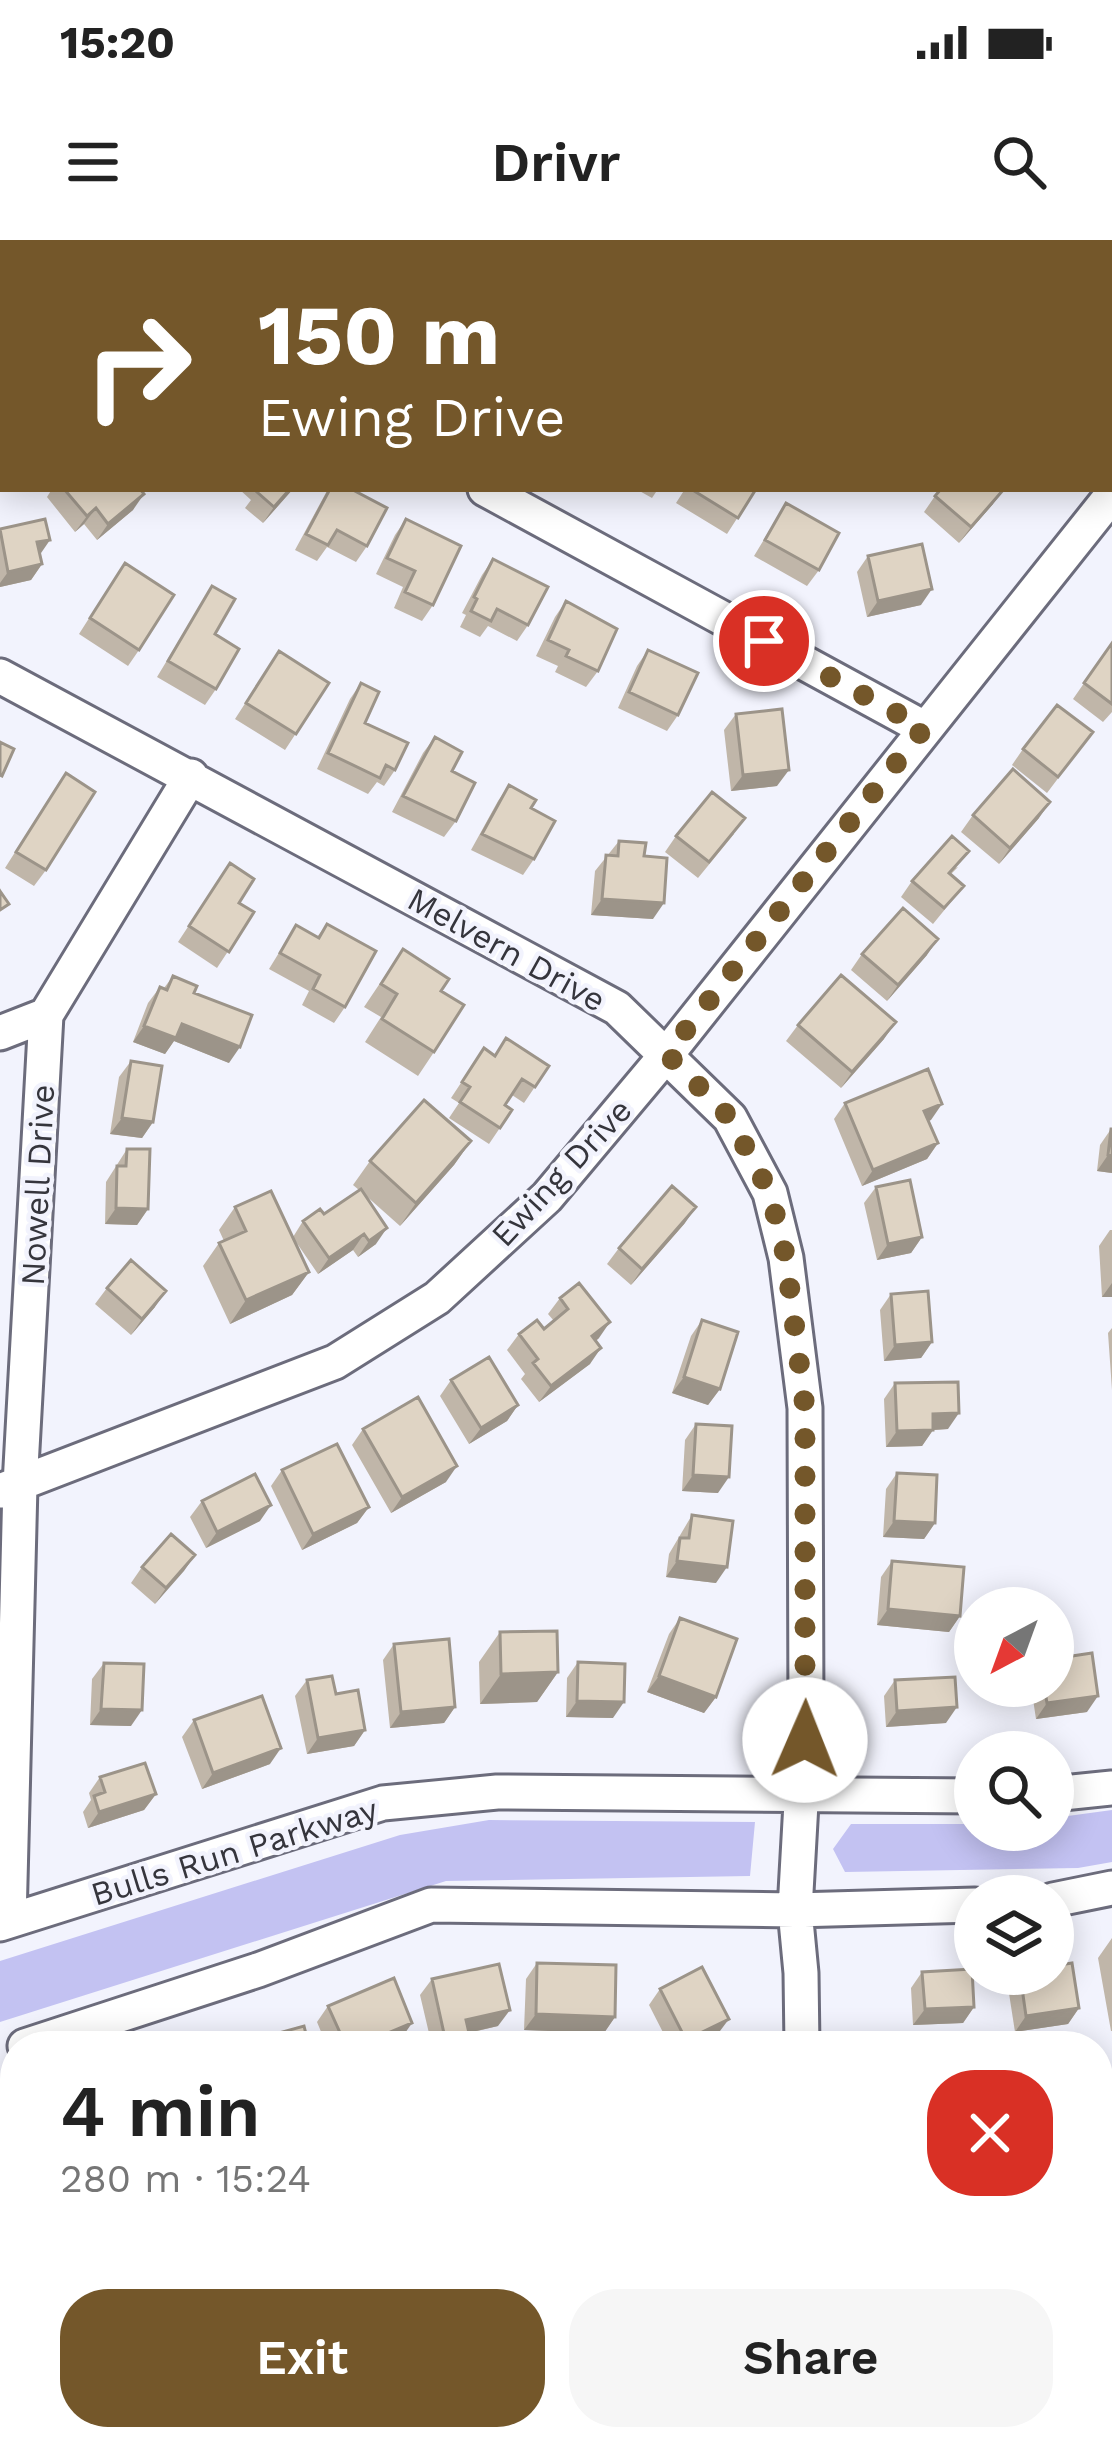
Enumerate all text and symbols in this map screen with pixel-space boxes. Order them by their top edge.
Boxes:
text: 15:20 [60,16,175,69]
icon: menu [60,129,126,195]
icon: search [986,129,1052,195]
text: Drivr [492,131,620,194]
text: 150 m [258,286,500,384]
icon: right [60,288,216,444]
text: Ewing Drive [258,386,565,449]
pin [713,590,815,692]
icon: arrive [731,608,797,674]
street label: Melvern Drive [401,879,612,1020]
street label: Nowell Drive [13,1083,62,1287]
street label: Ewing Drive [483,1090,640,1254]
north arrow [954,1587,1074,1707]
map controls [954,1587,1074,1995]
position arrow [742,1677,868,1803]
button: search [954,1731,1074,1851]
street label: Bulls Run Parkway [86,1789,382,1914]
button: layers [954,1875,1074,1995]
text: 4 min [60,2069,261,2153]
button: close [927,2070,1053,2196]
text: 280 m · 15:24 [60,2156,311,2201]
button: Exit [60,2289,545,2427]
button: Share [569,2289,1053,2427]

